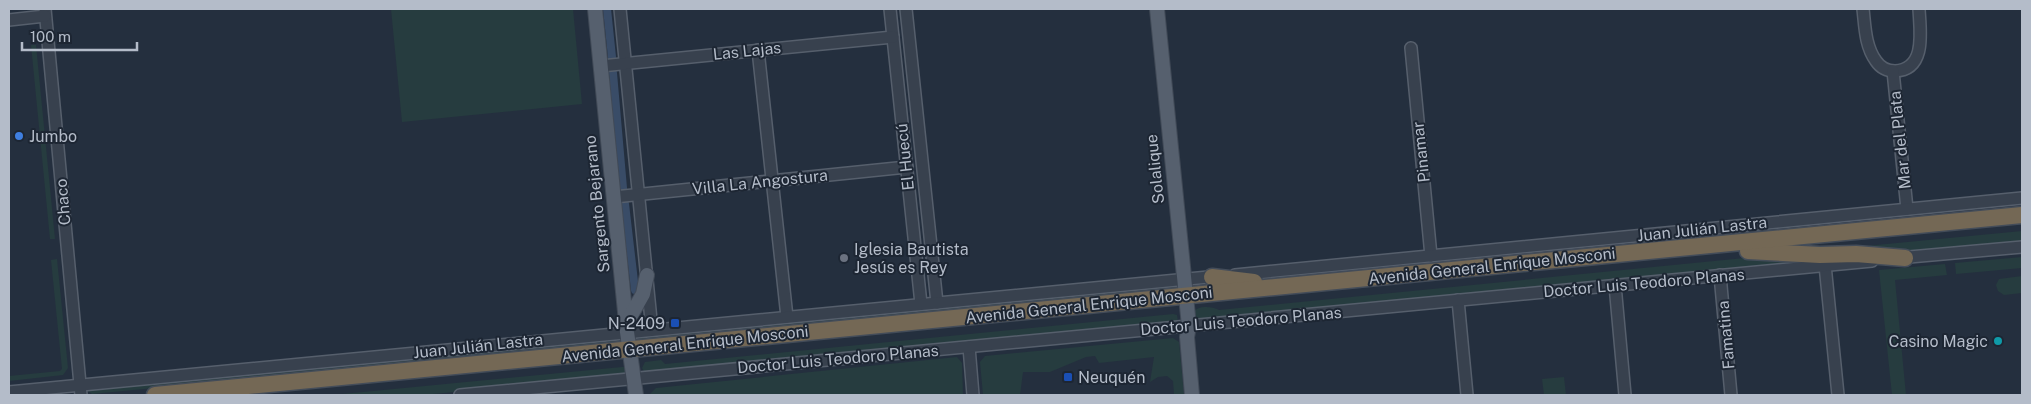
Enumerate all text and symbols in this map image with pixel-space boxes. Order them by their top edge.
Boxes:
scale bar [22,20,138,52]
text: 100 m [30,28,71,45]
street label: Las Lajas [712,38,782,64]
street label: Mar del Plata [1885,90,1915,190]
street label: Pinamar [1408,121,1434,183]
street label: El Huecú [892,123,918,191]
place label: Jumbo [29,127,77,146]
marker: Jumbo [13,130,25,142]
street label: Solalique [1142,133,1168,205]
street label: Sargento Bejarano [580,134,614,274]
street label: Villa La Angostura [691,165,829,199]
street label: Chaco [51,178,75,226]
street label: Juan Julián Lastra [1636,213,1768,245]
place label: Iglesia Bautista Jesús es Rey [854,240,969,277]
street label: Avenida General Enrique Mosconi [1368,244,1616,288]
marker: Iglesia Bautista Jesús es Rey [838,252,850,264]
street label: Doctor Luis Teodoro Planas [1542,265,1746,301]
street label: Avenida General Enrique Mosconi [965,283,1213,327]
street label: Famatina [1714,300,1738,370]
street label: Doctor Luis Teodoro Planas [1139,303,1343,339]
place label: N-2409 [608,314,665,333]
marker: N-2409 [669,317,681,329]
street label: Avenida General Enrique Mosconi [561,322,809,366]
street label: Juan Julián Lastra [412,330,544,362]
place label: Casino Magic [1889,332,1988,351]
marker: Casino Magic [1992,335,2004,347]
street label: Doctor Luis Teodoro Planas [736,341,940,377]
place label: Neuquén [1078,368,1145,387]
marker: Neuquén [1062,371,1074,383]

